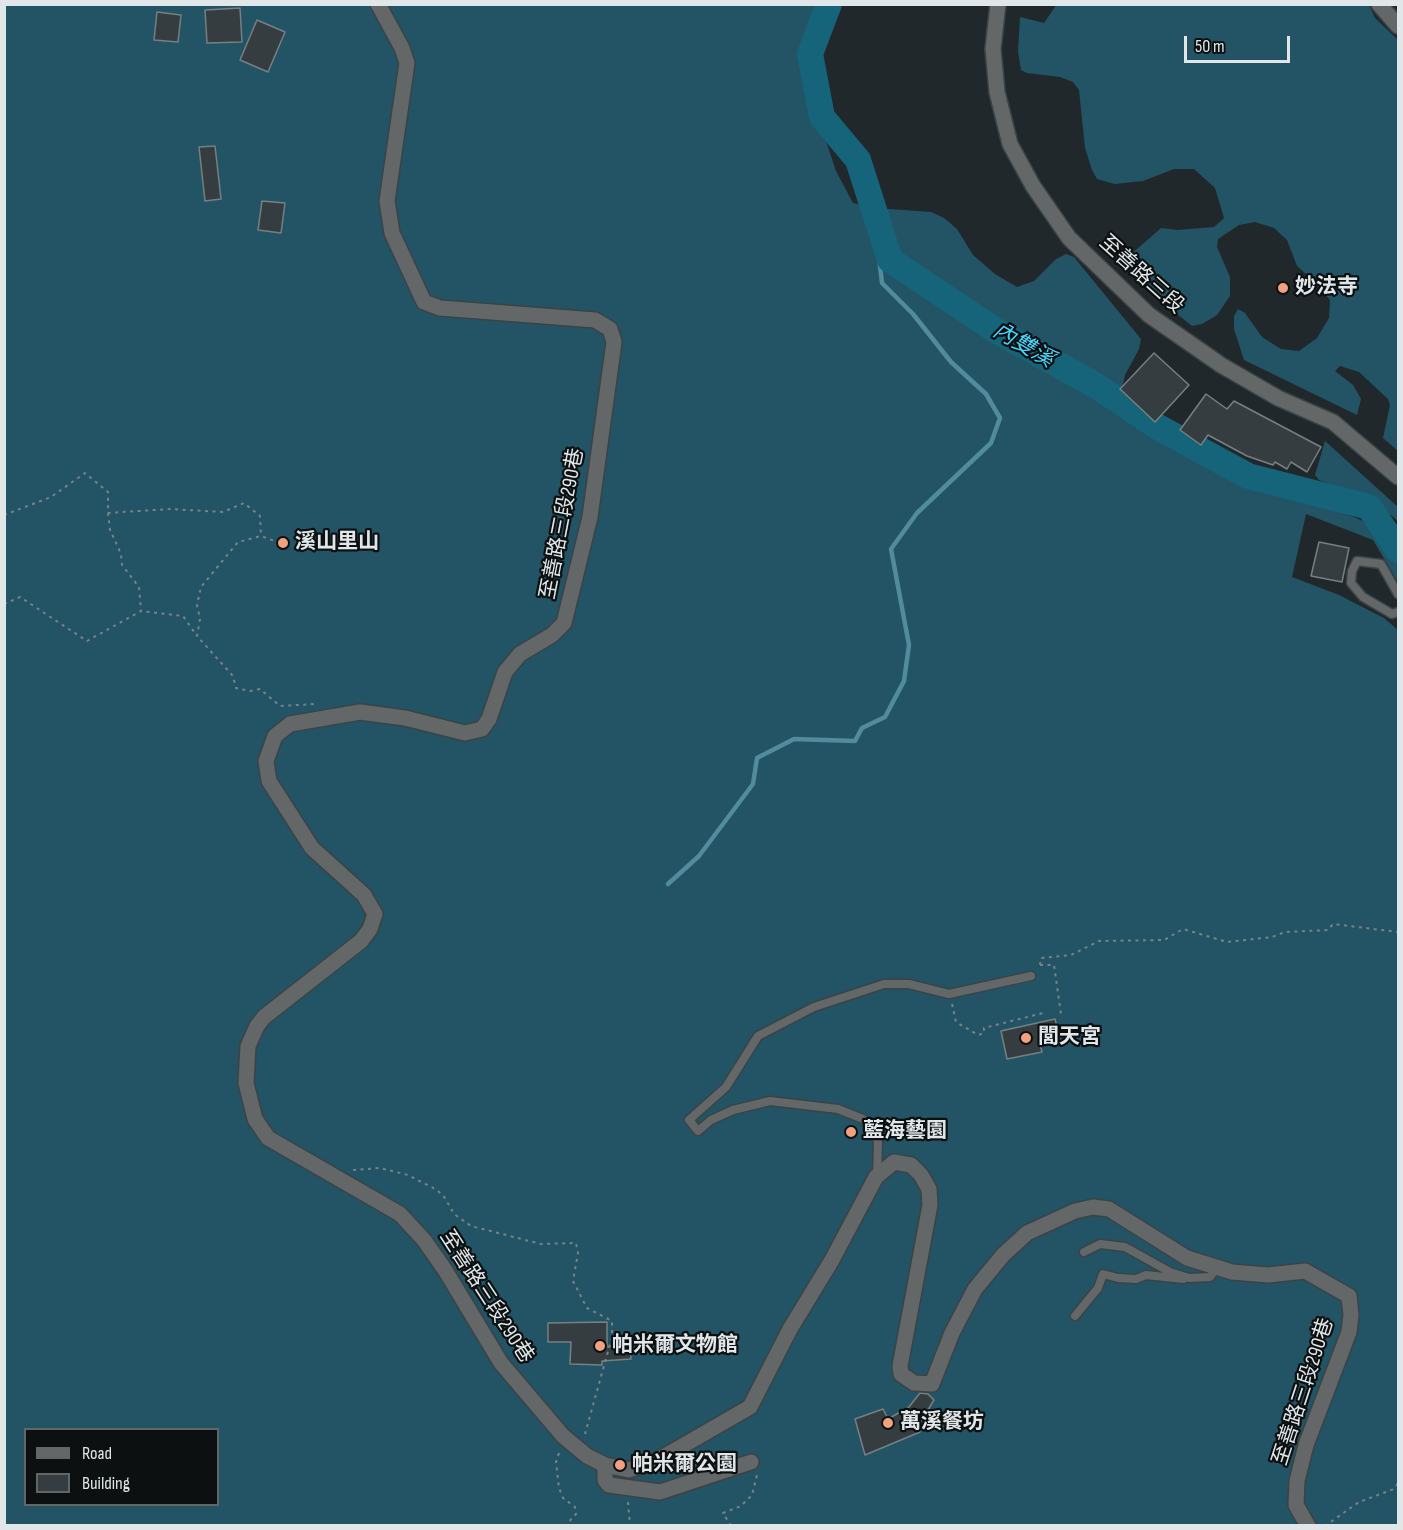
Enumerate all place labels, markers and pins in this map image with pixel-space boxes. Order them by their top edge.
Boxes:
place label: 妙法寺 [1295,275,1358,301]
marker: 妙法寺 [1276,281,1290,295]
place label: 溪山里山 [295,530,379,556]
marker: 溪山里山 [276,536,290,550]
place label: 閭天宮 [1038,1025,1101,1051]
marker: 閭天宮 [1019,1031,1033,1045]
place label: 藍海藝園 [863,1119,947,1145]
marker: 藍海藝園 [844,1125,858,1139]
place label: 帕米爾文物館 [612,1333,738,1359]
marker: 帕米爾文物館 [593,1339,607,1353]
place label: 萬溪餐坊 [900,1410,984,1436]
marker: 萬溪餐坊 [881,1416,895,1430]
place label: 帕米爾公園 [632,1452,737,1478]
marker: 帕米爾公園 [613,1458,627,1472]

